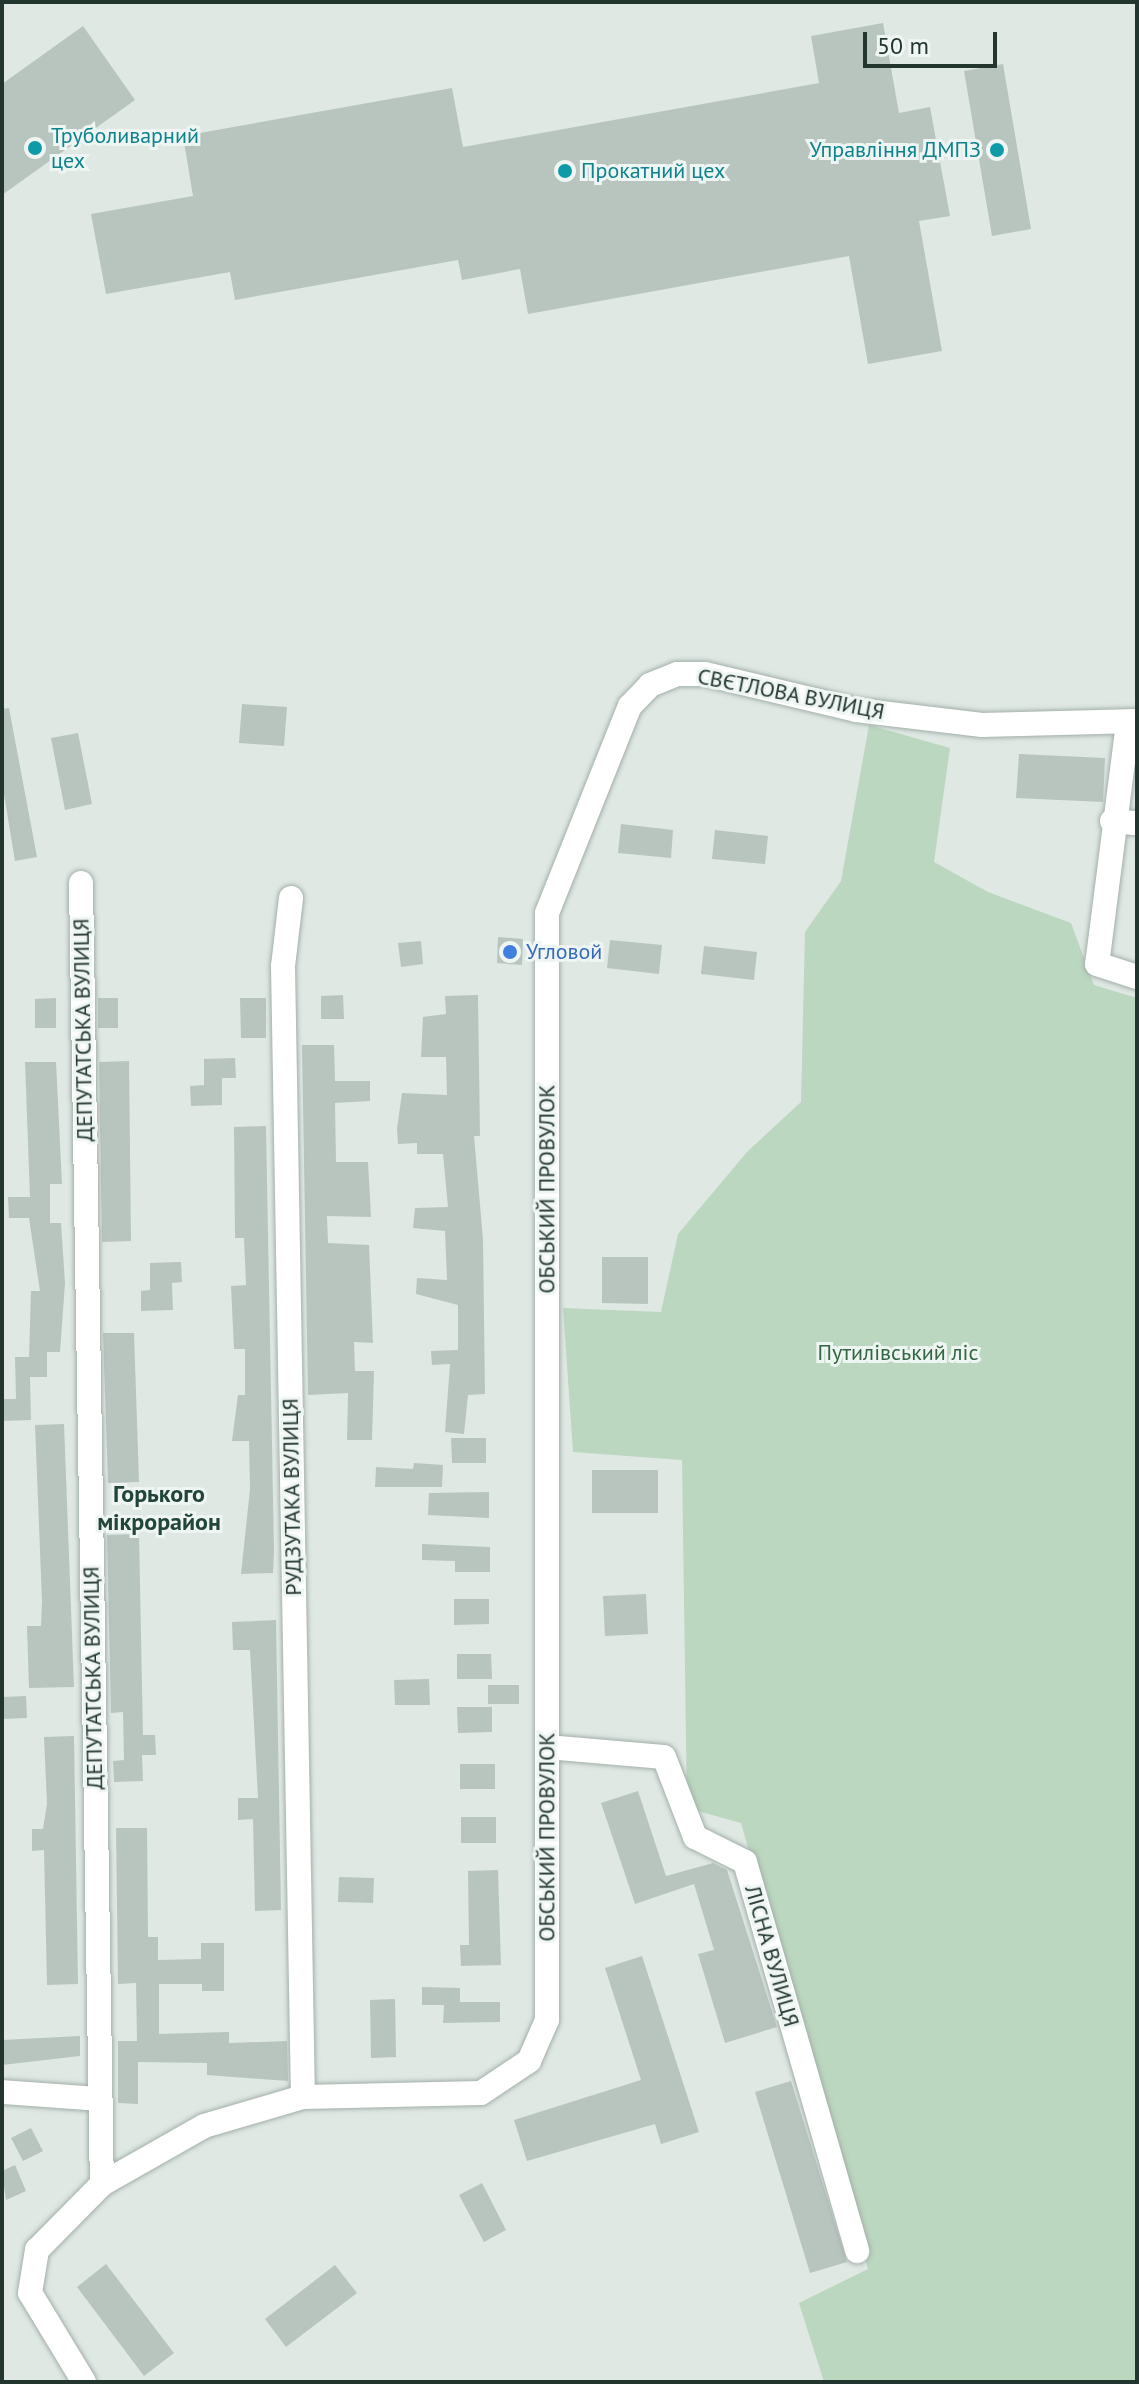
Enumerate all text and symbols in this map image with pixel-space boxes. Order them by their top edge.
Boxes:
scale bar [867,16,1001,66]
text: 50 m [877,30,929,61]
place label: Труболиварний цех [51,122,199,174]
place label: Управління ДМПЗ [809,137,981,163]
marker: Труболиварний цех [26,139,44,157]
marker: Управління ДМПЗ [988,141,1006,159]
place label: Прокатний цех [581,158,725,184]
marker: Прокатний цех [556,162,574,180]
street label: СВЄТЛОВА ВУЛИЦЯ [695,663,887,725]
street label: ДЕПУТАТСЬКА ВУЛИЦЯ [68,918,98,1142]
place label: Угловой [526,939,602,965]
marker: Угловой [501,943,519,961]
street label: ОБСЬКИЙ ПРОВУЛОК [534,1084,560,1294]
park label: Путилівський ліс [818,1340,978,1366]
street label: РУДЗУТАКА ВУЛИЦЯ [277,1398,307,1596]
district label: Горького мікрорайон [97,1480,221,1536]
street label: ДЕПУТАТСЬКА ВУЛИЦЯ [78,1566,108,1790]
street label: ОБСЬКИЙ ПРОВУЛОК [534,1732,560,1942]
street label: ЛІСНА ВУЛИЦЯ [739,1882,805,2030]

